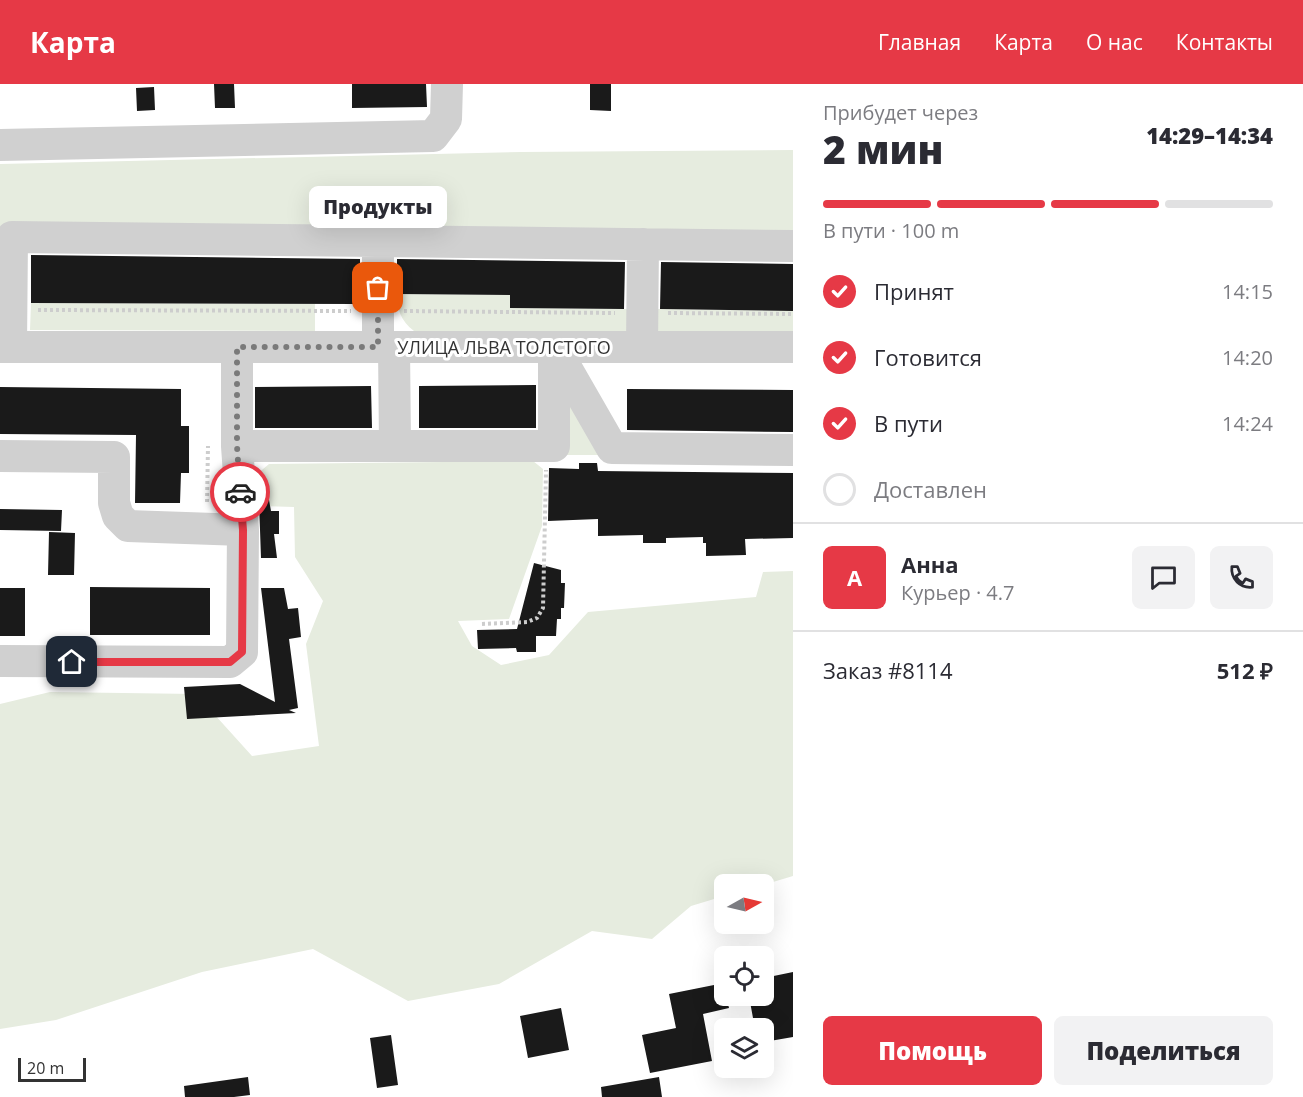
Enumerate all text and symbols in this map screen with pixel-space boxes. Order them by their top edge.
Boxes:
text: Карта [30,23,116,61]
text: Главная [878,28,961,56]
text: Карта [994,28,1053,56]
text: О нас [1086,28,1143,56]
text: Контакты [1176,28,1273,56]
text: Прибудет через [823,99,978,126]
text: 14:29–14:34 [1146,120,1273,150]
text: 2 мин [823,122,943,175]
callout: Продукты [309,186,447,228]
text: Продукты [323,193,433,220]
text: В пути · 100 m [823,217,959,244]
pin [352,262,403,313]
icon: bag [361,271,394,304]
icon: check [823,275,856,308]
text: Принят [874,276,954,306]
text: 14:15 [1222,278,1273,305]
street label: УЛИЦА ЛЬВА ТОЛСТОГО [397,335,611,359]
icon: check [823,341,856,374]
text: Готовится [874,342,982,372]
text: 14:20 [1222,344,1273,371]
icon: check [823,407,856,440]
text: В пути [874,408,943,438]
text: 14:24 [1222,410,1273,437]
courier [210,462,270,522]
text: Доставлен [874,474,987,504]
icon: car [224,476,257,509]
button: chat [1132,546,1195,609]
button: phone [1210,546,1273,609]
text: Анна [901,549,959,579]
text: А [847,562,862,592]
text: Курьер · 4.7 [901,579,1015,606]
pin [46,636,97,687]
icon: home [55,645,88,678]
text: Заказ #8114 [823,655,953,685]
text: 512 ₽ [1217,655,1273,685]
north arrow [714,874,774,934]
map controls [714,874,774,1078]
button: locate [714,946,774,1006]
button: Помощь [823,1016,1042,1085]
button: Поделиться [1054,1016,1273,1085]
button: layers [714,1018,774,1078]
scale bar [18,1055,86,1082]
text: 20 m [27,1057,64,1079]

